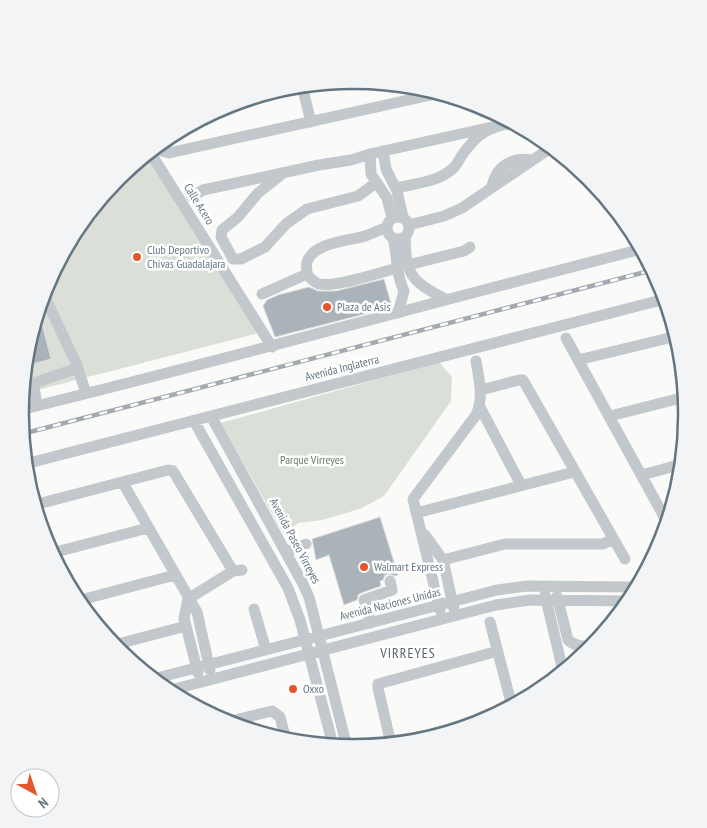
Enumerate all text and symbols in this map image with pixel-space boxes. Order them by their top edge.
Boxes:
street label: Calle Acero [181,180,218,227]
place label: Club Deportivo Chivas Guadalajara [147,242,226,271]
marker: Club Deportivo Chivas Guadalajara [131,251,143,263]
place label: Plaza de Asis [337,299,390,314]
marker: Plaza de Asis [321,301,333,313]
street label: Avenida Inglaterra [303,351,381,384]
park label: Parque Virreyes [280,452,344,467]
street label: Avenida Paseo Virreyes [267,495,324,586]
place label: Walmart Express [374,559,443,574]
marker: Walmart Express [358,561,370,573]
street label: Avenida Naciones Unidas [338,584,442,623]
district label: VIRREYES [379,644,436,662]
place label: Oxxo [303,681,324,696]
marker: Oxxo [287,683,299,695]
north arrow [10,768,60,818]
text: N [35,794,52,812]

